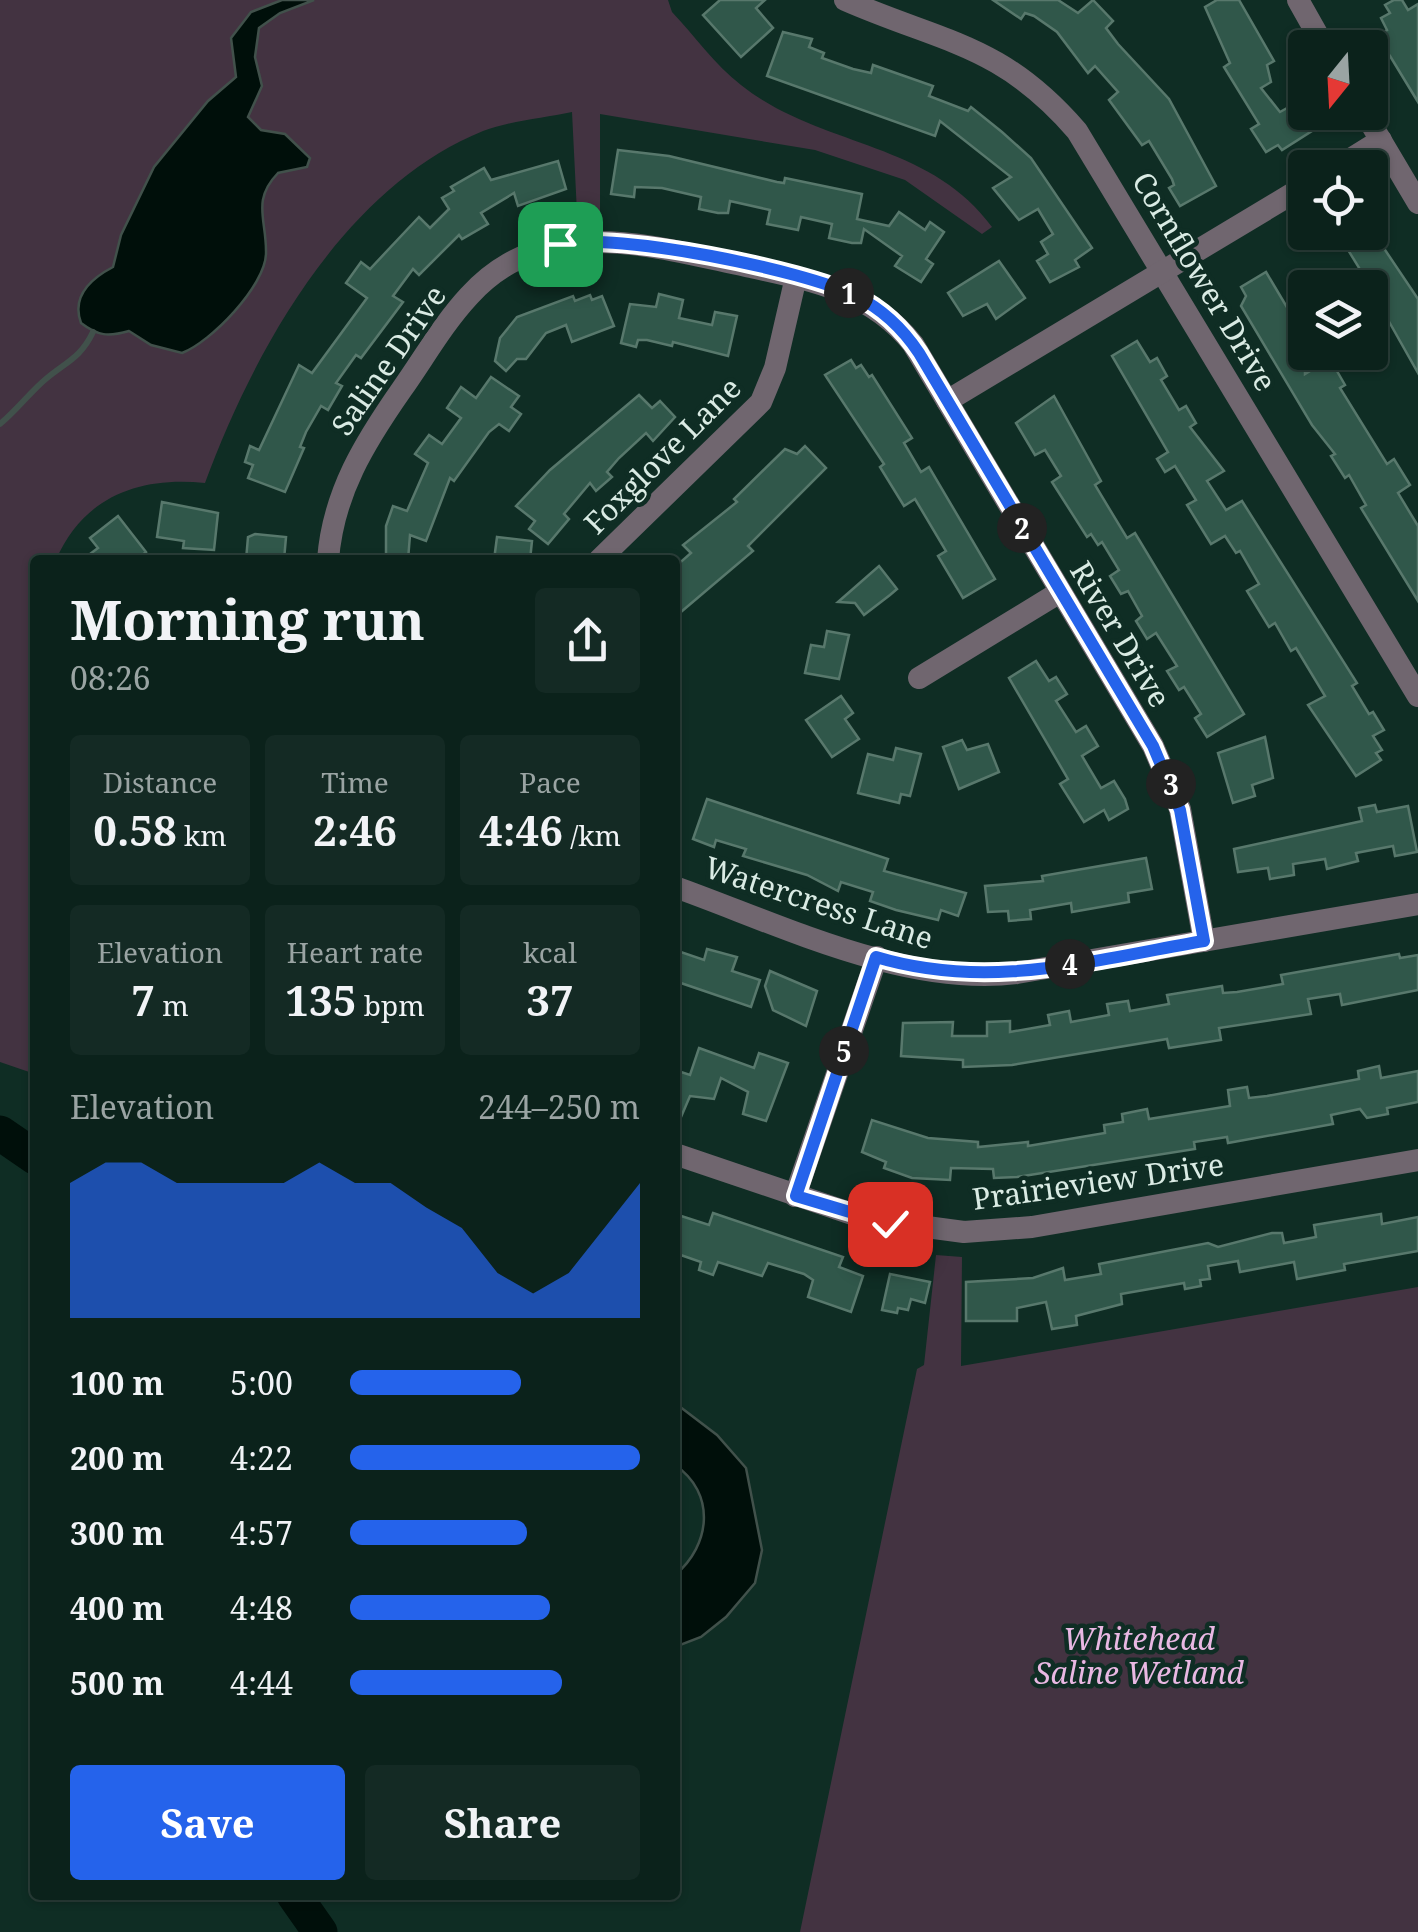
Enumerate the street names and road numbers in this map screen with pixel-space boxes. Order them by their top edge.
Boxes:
street label: Cornflower Drive [1123,164,1287,398]
street label: Saline Drive [321,277,455,443]
street label: Foxglove Lane [575,368,749,542]
street label: River Drive [1061,553,1181,715]
street label: Watercress Lane [700,846,938,958]
street label: Prairieview Drive [970,1143,1226,1219]

